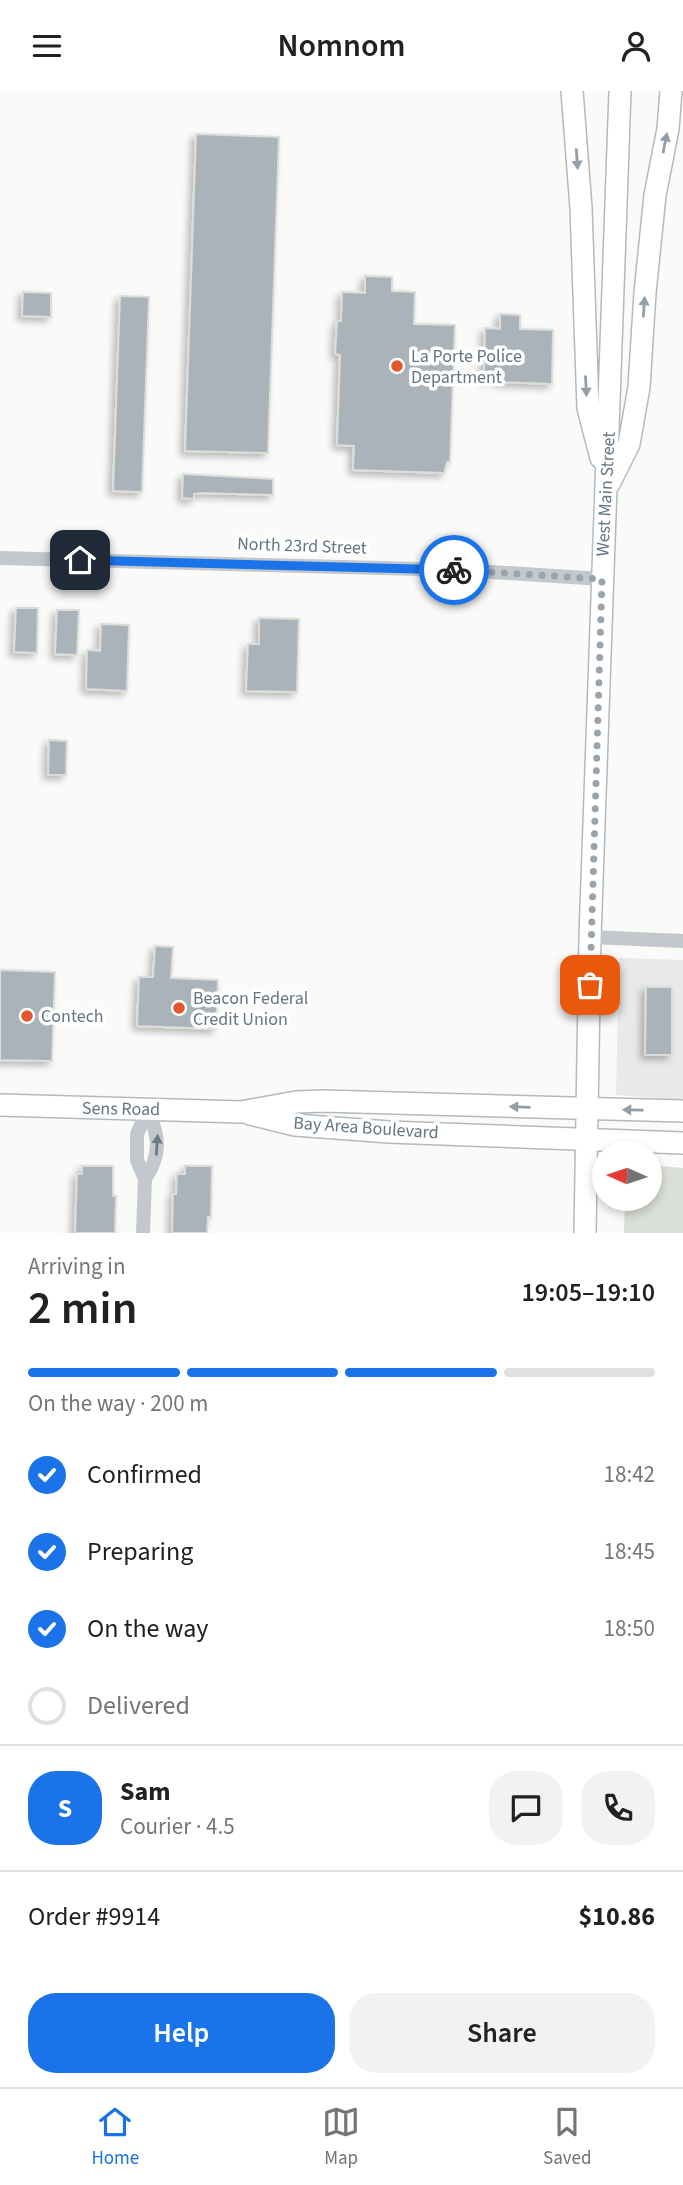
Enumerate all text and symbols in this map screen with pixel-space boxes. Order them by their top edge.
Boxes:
text: Nomnom [277,23,406,69]
icon: menu [28,27,66,65]
icon: person [617,27,655,65]
one-way arrow [660,132,671,154]
one-way arrow [572,148,583,170]
one-way arrow [639,296,650,318]
place label: La Porte Police Department [411,344,522,390]
marker: La Porte Police Department [389,358,405,374]
one-way arrow [581,376,592,398]
street label: West Main Street [590,431,622,557]
pin [50,530,110,590]
street label: North 23rd Street [237,531,367,561]
courier [419,535,489,605]
icon: home [61,541,99,579]
icon: bike [435,551,473,589]
pin [560,955,620,1015]
icon: bag [571,966,609,1004]
place label: Beacon Federal Credit Union [193,986,308,1032]
marker: Beacon Federal Credit Union [171,1000,187,1016]
place label: Contech [41,1004,104,1029]
marker: Contech [19,1008,35,1024]
street label: Sens Road [82,1096,160,1122]
one-way arrow [509,1101,531,1112]
one-way arrow [622,1104,644,1116]
street label: Bay Area Boulevard [292,1110,440,1146]
one-way arrow [151,1134,162,1156]
north arrow [592,1141,662,1211]
map controls [592,1141,662,1211]
text: Arriving in [28,1250,126,1283]
text: 19:05–19:10 [522,1274,655,1311]
text: 2 min [28,1276,137,1341]
text: On the way · 200 m [28,1387,208,1420]
icon: check [28,1456,66,1494]
text: Confirmed [87,1456,202,1493]
text: 18:42 [604,1458,655,1491]
icon: check [28,1533,66,1571]
text: Preparing [87,1533,193,1570]
text: 18:45 [604,1535,655,1568]
icon: check [28,1610,66,1648]
text: On the way [87,1610,208,1647]
text: 18:50 [604,1612,655,1645]
text: Delivered [87,1687,190,1724]
button: chat [489,1771,563,1845]
button: phone [581,1771,655,1845]
text: Sam [120,1773,170,1810]
text: S [58,1790,72,1827]
text: Courier · 4.5 [120,1810,235,1843]
text: Order #9914 [28,1898,160,1935]
text: $10.86 [579,1898,655,1935]
button: Help [28,1993,335,2073]
button: Share [349,1993,655,2073]
tab: Home [91,2103,139,2172]
tab: Map [322,2103,360,2172]
tab: Saved [543,2103,592,2172]

